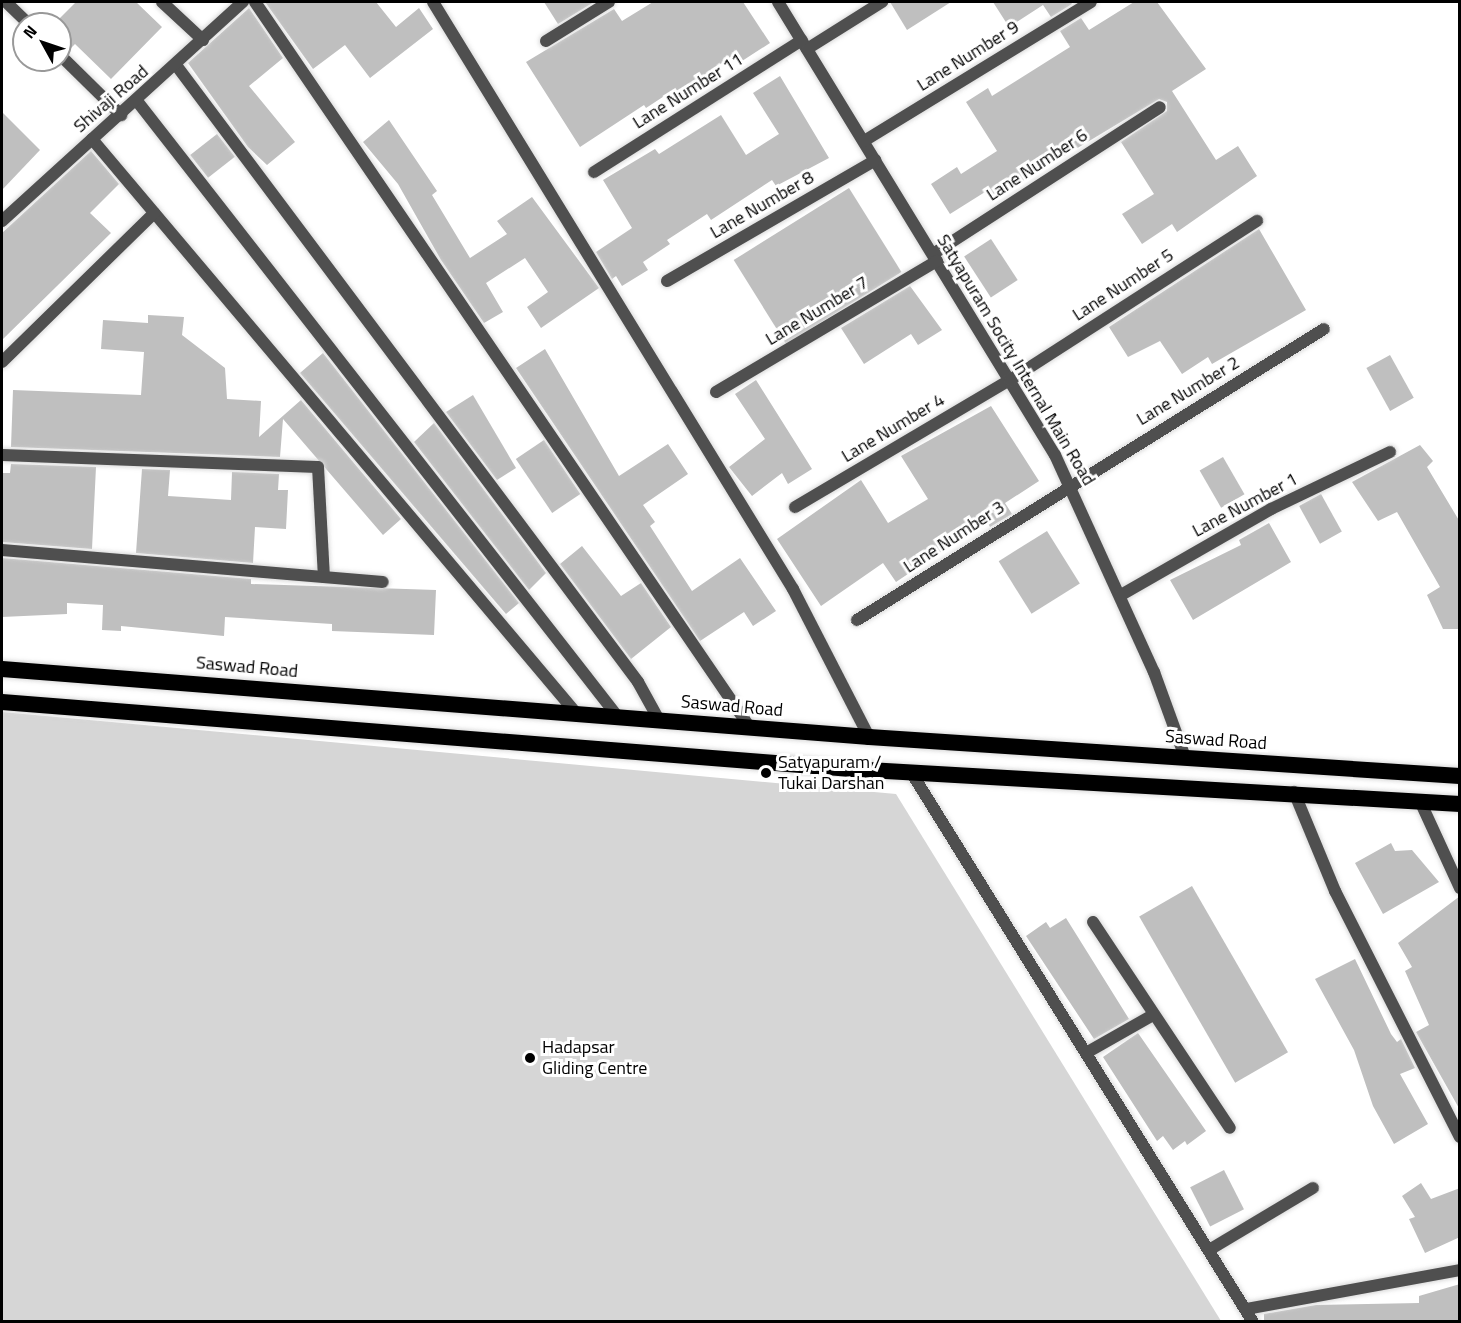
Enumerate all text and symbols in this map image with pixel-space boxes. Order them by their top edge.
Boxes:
north arrow [12,12,72,72]
street label: Lane Number 9 [913,16,1023,96]
text: N [17,20,43,44]
street label: Lane Number 11 [629,48,747,134]
street label: Shivaji Road [69,61,153,137]
street label: Lane Number 6 [982,124,1092,206]
street label: Lane Number 8 [706,167,818,243]
street label: Satyapuram Socity Internal Main Road [932,231,1100,489]
street label: Lane Number 5 [1068,244,1178,326]
street label: Lane Number 7 [762,272,872,350]
street label: Lane Number 2 [1133,352,1243,430]
street label: Lane Number 4 [838,389,948,467]
street label: Lane Number 1 [1189,468,1301,542]
street label: Lane Number 3 [899,496,1009,578]
street label: Saswad Road [195,652,299,682]
street label: Saswad Road [680,691,784,721]
street label: Saswad Road [1164,726,1268,754]
place label: Satyapuram / Tukai Darshan [778,752,885,795]
marker: Satyapuram / Tukai Darshan [759,766,773,780]
place label: Hadapsar Gliding Centre [542,1037,647,1080]
marker: Hadapsar Gliding Centre [523,1051,537,1065]

